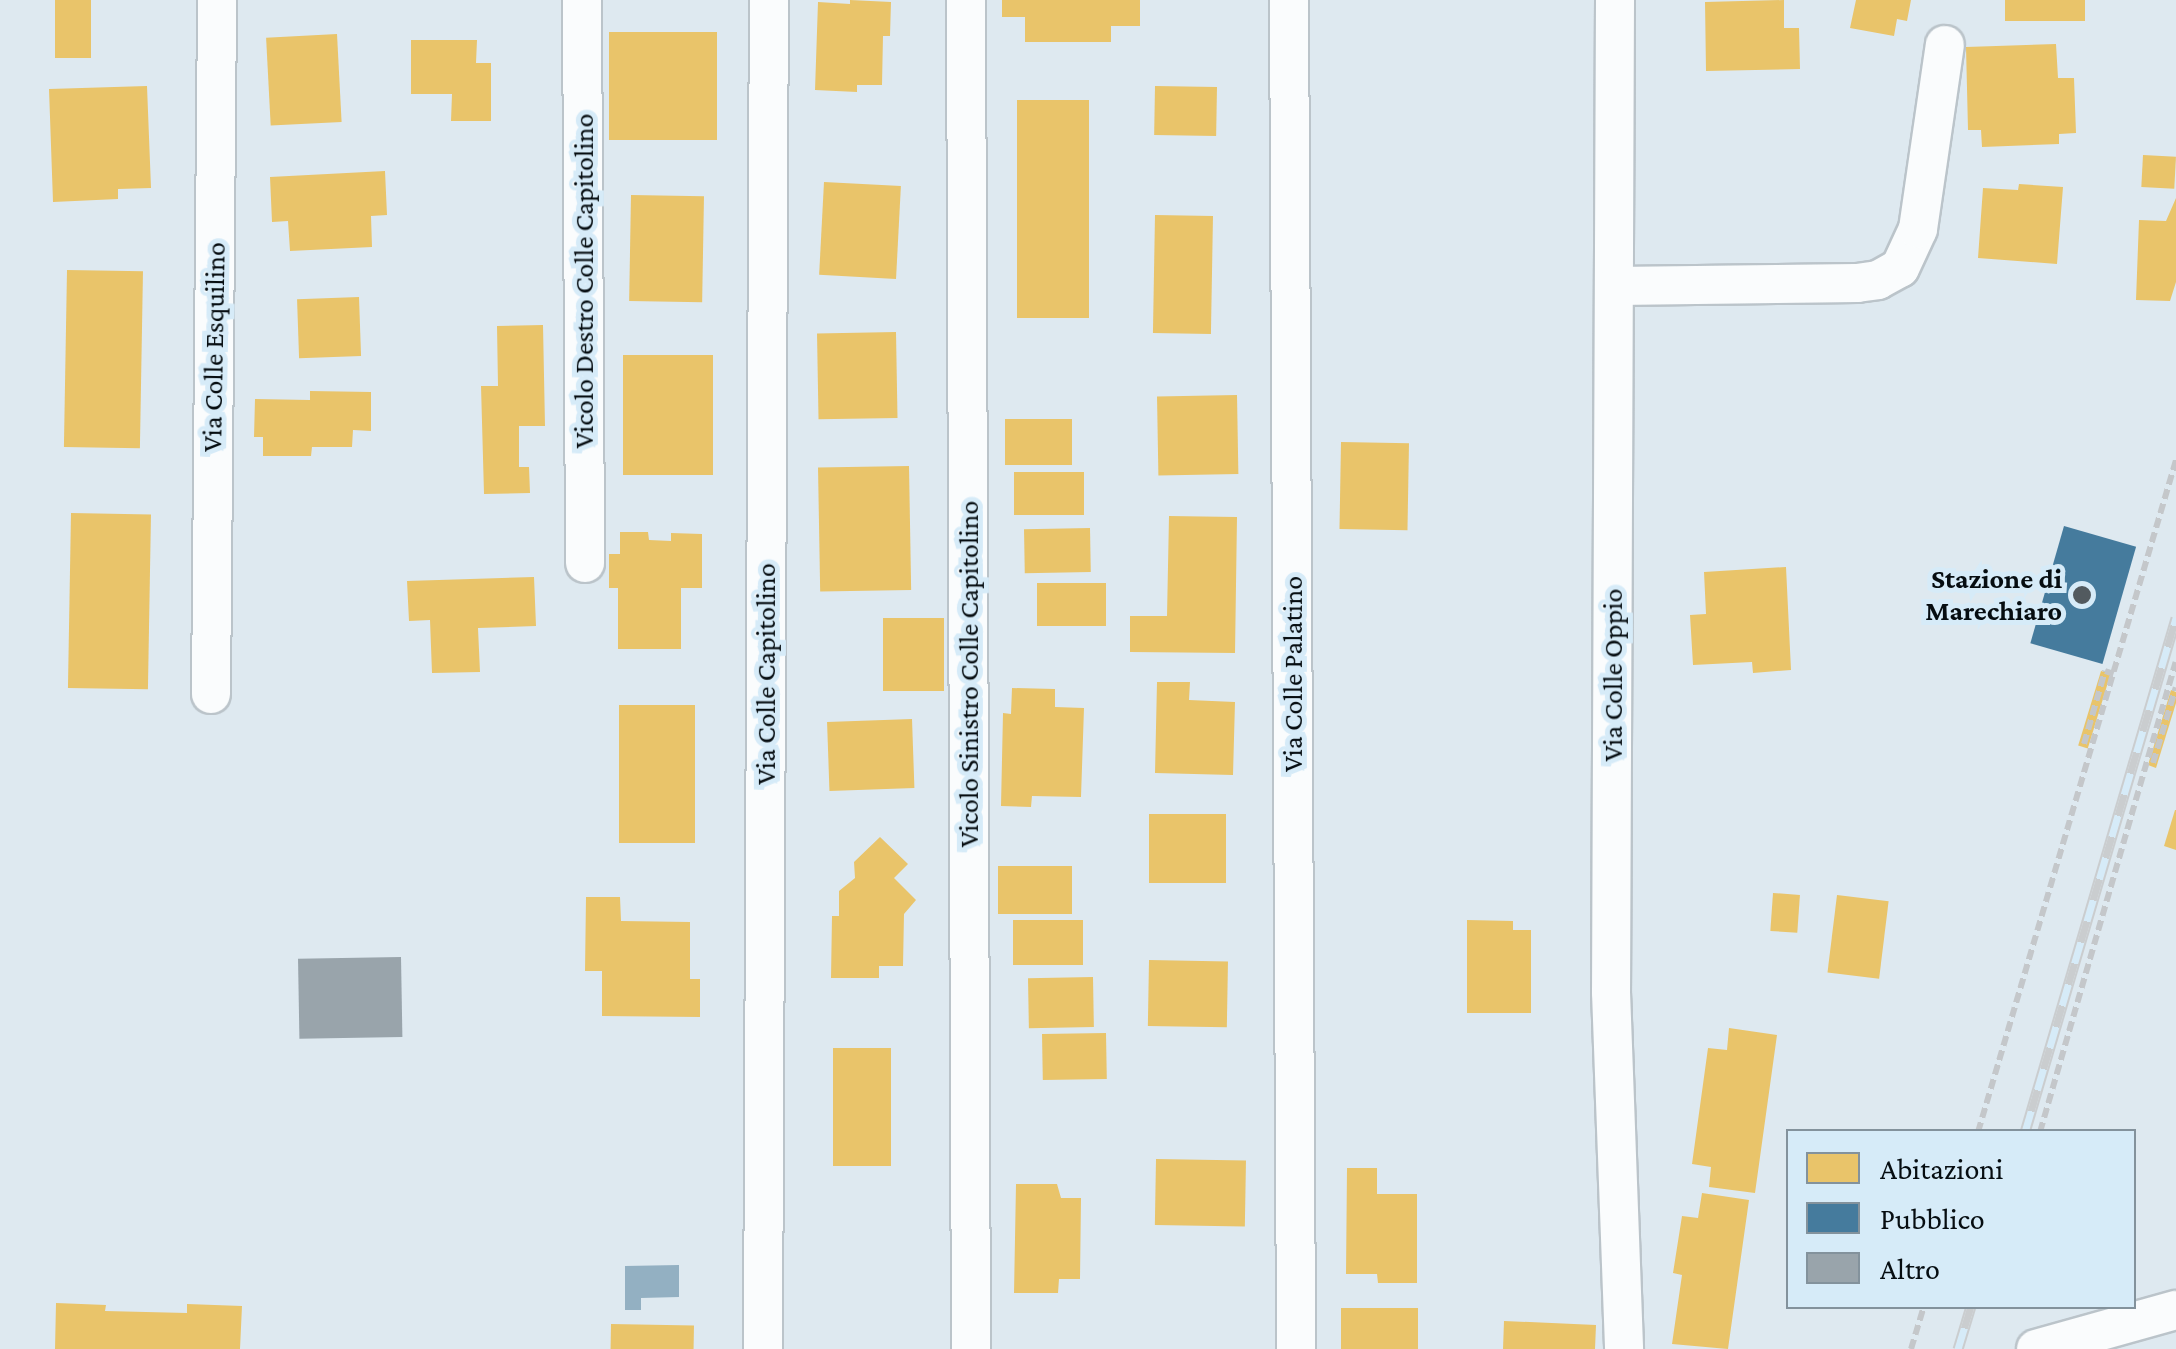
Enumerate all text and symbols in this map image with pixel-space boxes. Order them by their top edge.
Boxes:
street label: Vicolo Destro Colle Capitolino [567,114,601,448]
street label: Via Colle Esquilino [195,242,233,452]
street label: Vicolo Sinistro Colle Capitolino [952,501,986,847]
place label: Stazione di Marechiaro [1925,562,2062,628]
street label: Via Colle Capitolino [749,563,783,785]
street label: Via Colle Palatino [1276,576,1310,772]
marker: Stazione di Marechiaro [2071,584,2093,606]
street label: Via Colle Oppio [1596,589,1630,761]
legend [1786,1129,2136,1309]
text: Abitazioni [1880,1152,2003,1185]
text: Pubblico [1880,1202,1985,1235]
text: Altro [1880,1252,1940,1285]

